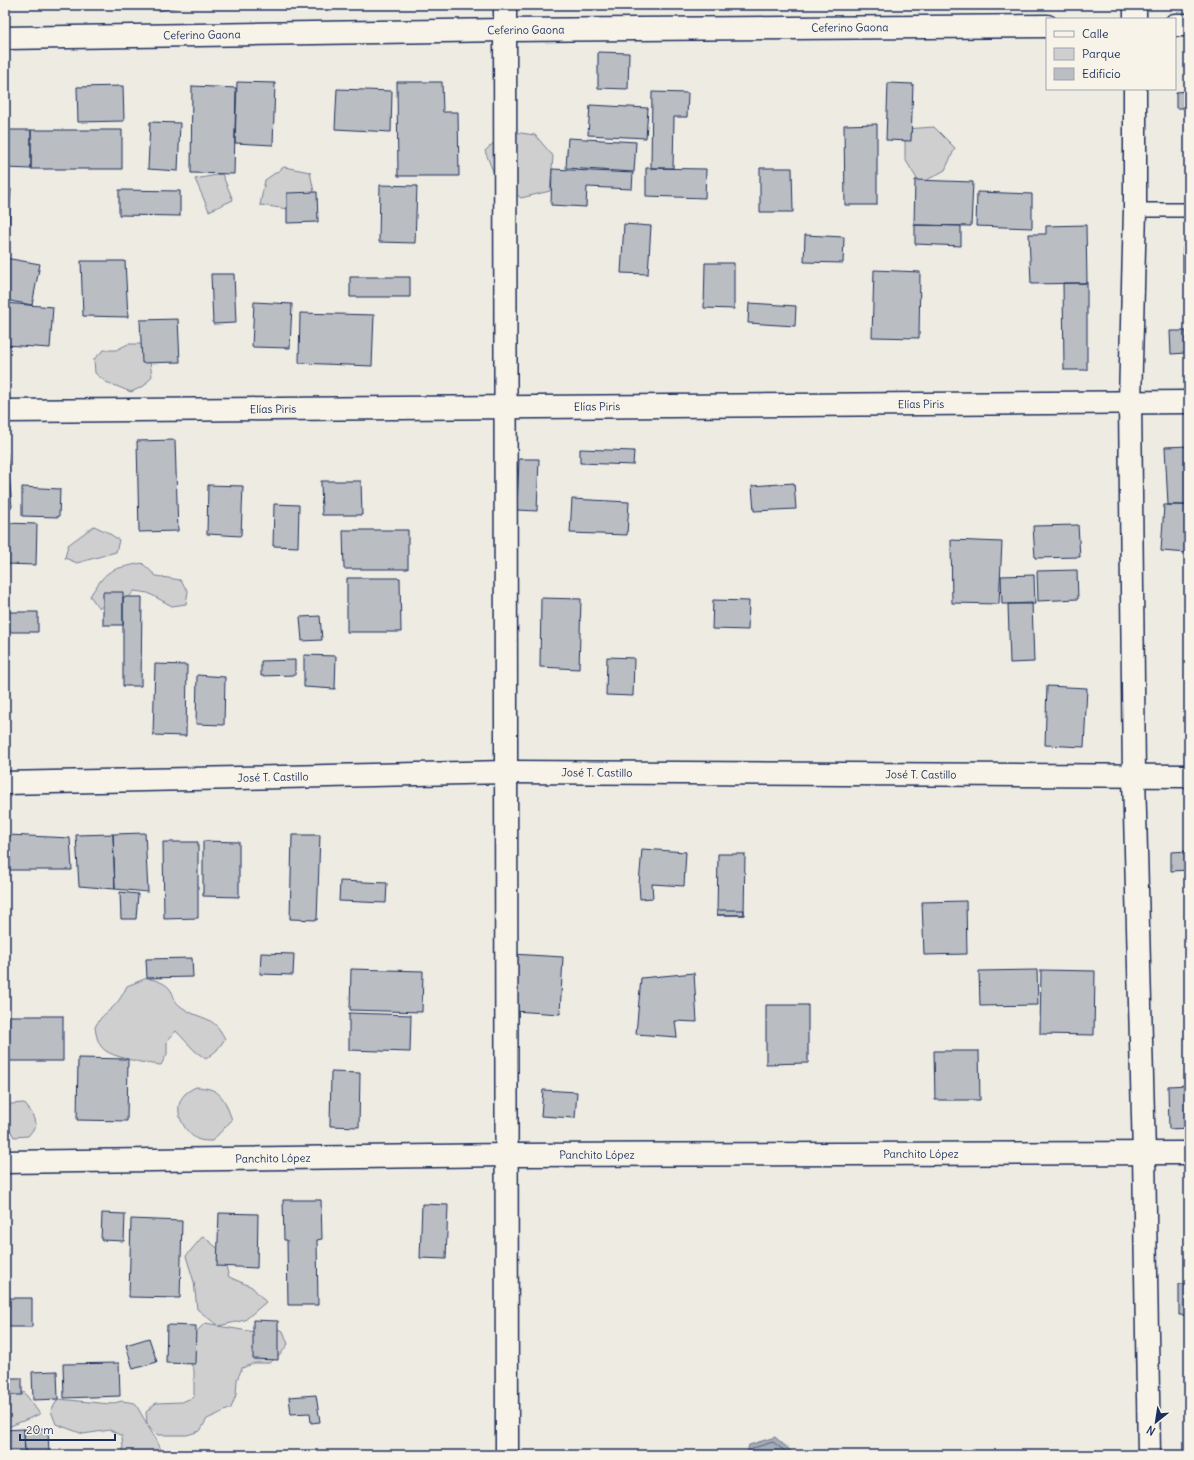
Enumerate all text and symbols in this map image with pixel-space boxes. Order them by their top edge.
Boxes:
legend [1046,18,1176,90]
street label: Ceferino Gaona [811,20,889,35]
street label: Ceferino Gaona [487,23,565,37]
text: Calle [1082,26,1109,41]
street label: Ceferino Gaona [163,27,241,42]
text: Parque [1082,46,1121,61]
text: Edificio [1082,66,1121,81]
street label: Elías Piris [898,397,944,411]
street label: Elías Piris [574,399,620,414]
street label: Elías Piris [250,402,296,416]
street label: José T. Castillo [561,765,633,780]
street label: José T. Castillo [885,767,957,782]
street label: José T. Castillo [237,769,309,785]
street label: Panchito López [883,1147,959,1161]
street label: Panchito López [559,1148,635,1162]
street label: Panchito López [235,1151,311,1166]
north arrow [1136,1402,1176,1442]
scale bar [20,1416,115,1442]
text: 20 m [26,1422,54,1437]
text: N [1144,1423,1158,1439]

